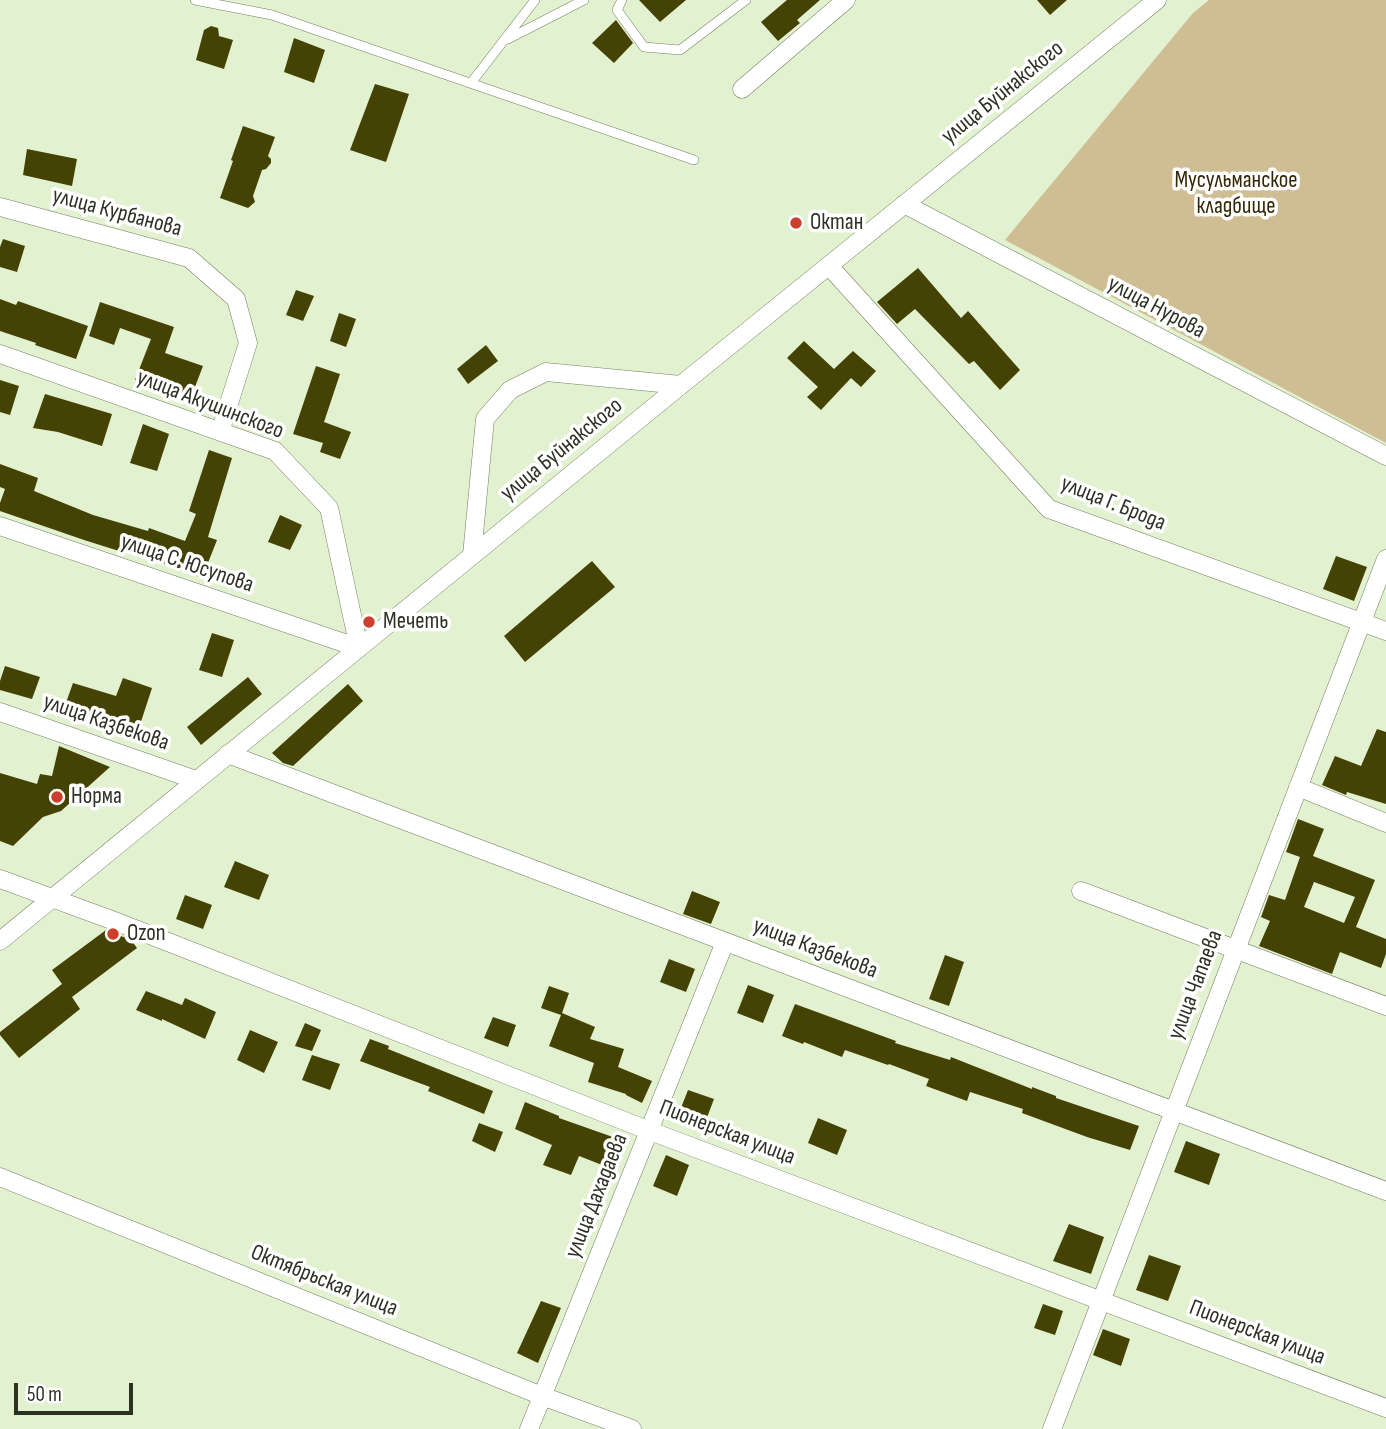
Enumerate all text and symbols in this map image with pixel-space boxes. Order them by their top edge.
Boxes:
street label: улица Буйнакского [936,35,1070,151]
park label: Мусульманское кладбище [1174,167,1298,221]
street label: улица Курбанова [49,182,185,244]
place label: Октан [810,209,863,237]
marker: Октан [788,215,804,231]
street label: улица Нурова [1102,271,1210,345]
street label: улица Акушинского [133,364,287,446]
street label: улица Буйнакского [495,392,629,508]
street label: улица Г. Брода [1057,470,1169,538]
street label: улица С. Юсупова [117,528,257,600]
place label: Мечеть [383,608,448,636]
marker: Мечеть [361,614,377,630]
street label: улица Казбекова [39,689,173,757]
place label: Норма [71,783,122,811]
marker: Норма [49,789,65,805]
street label: улица Казбекова [749,913,881,985]
place label: Ozon [127,920,166,948]
marker: Ozon [105,926,121,942]
street label: улица Чапаева [1163,926,1229,1044]
street label: Пионерская улица [655,1094,799,1172]
street label: улица Дахадаева [560,1130,634,1262]
street label: Октябрьская улица [247,1239,401,1323]
street label: Пионерская улица [1185,1294,1329,1372]
scale bar [18,1370,136,1414]
text: 50 m [27,1382,62,1407]

